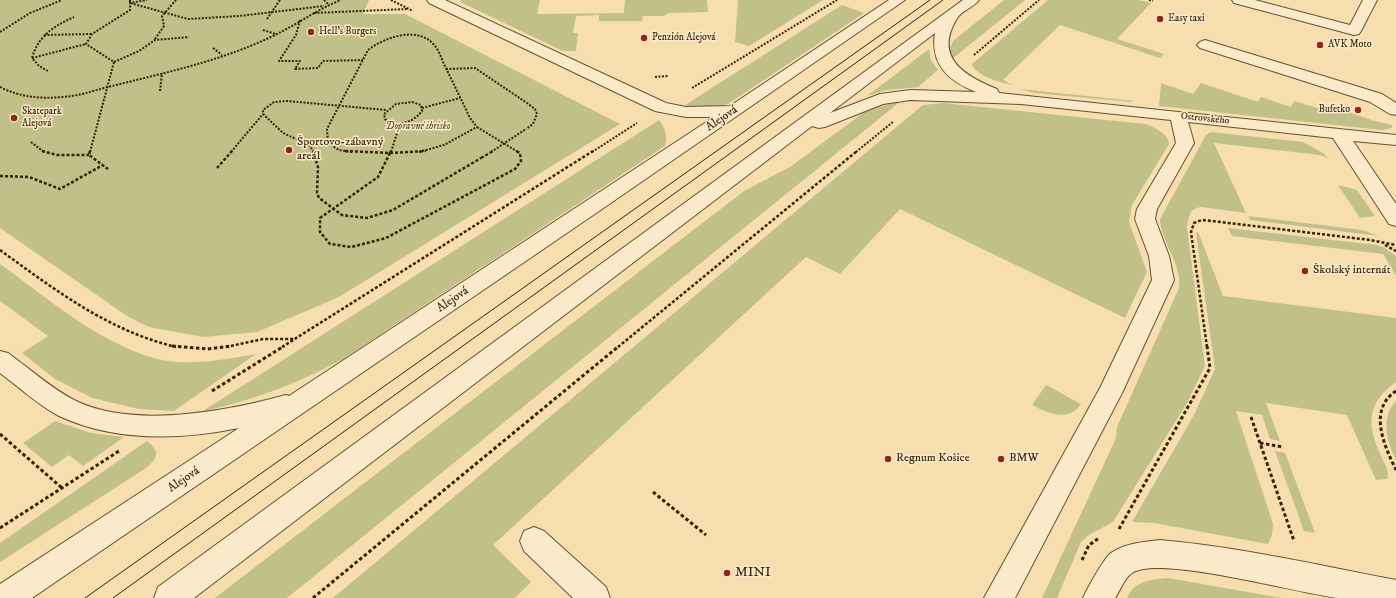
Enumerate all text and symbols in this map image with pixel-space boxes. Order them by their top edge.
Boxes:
place label: Easy taxi [1168,13,1204,25]
marker: Easy taxi [1155,14,1165,24]
place label: Hell's Burgers [319,26,376,38]
marker: Hell's Burgers [306,27,316,37]
place label: Penzión Alejová [652,32,716,44]
marker: Penzión Alejová [639,33,649,43]
place label: AVK Moto [1328,39,1372,51]
marker: AVK Moto [1315,40,1325,50]
street label: Alejová [703,103,741,135]
place label: Bufetko [1319,104,1350,116]
marker: Bufetko [1353,105,1363,115]
place label: Skatepark Alejová [22,106,62,130]
street label: Ostrovského [1180,110,1230,128]
marker: Skatepark Alejová [9,113,19,123]
park label: Dopravné ihrisko [386,121,450,133]
place label: Športovo-zábavný areál [297,136,383,164]
marker: Športovo-zábavný areál [284,145,294,155]
place label: Školský internát [1313,264,1391,278]
marker: Školský internát [1300,266,1310,276]
street label: Alejová [434,284,472,316]
place label: Regnum Košice [896,452,970,466]
place label: BMW [1009,452,1039,466]
marker: Regnum Košice [883,454,893,464]
marker: BMW [996,454,1006,464]
street label: Alejová [165,464,203,496]
place label: MINI [735,565,771,581]
marker: MINI [722,568,732,578]

